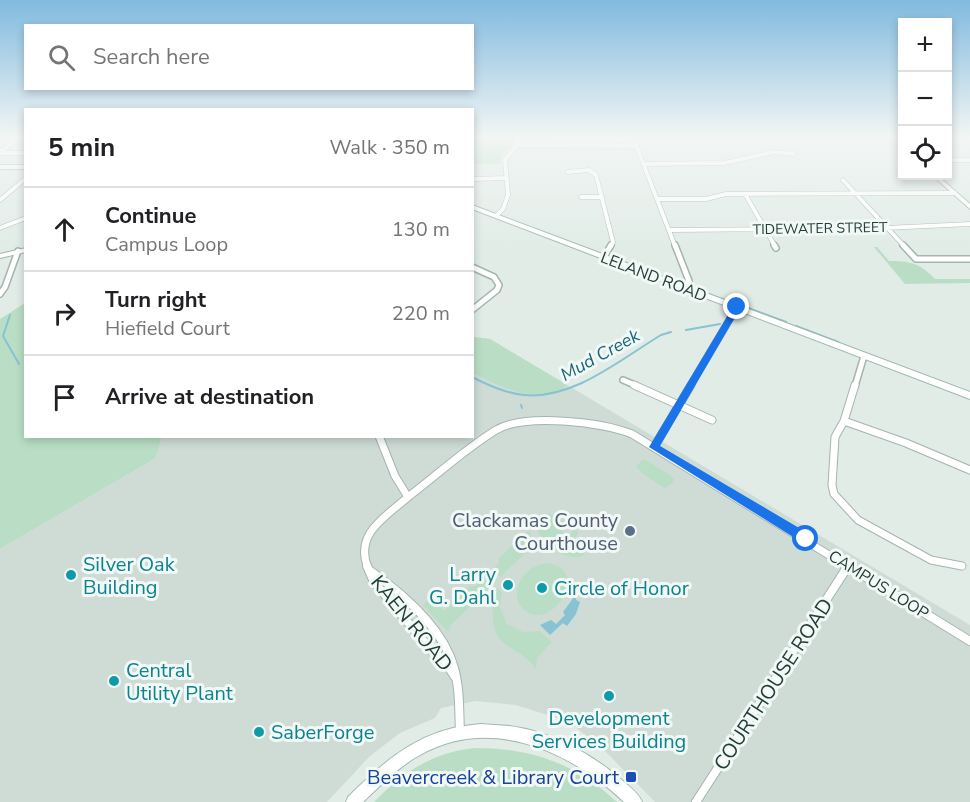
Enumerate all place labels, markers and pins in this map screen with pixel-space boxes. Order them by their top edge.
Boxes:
place label: Clackamas County Courthouse [452,507,619,557]
marker: Clackamas County Courthouse [623,524,637,538]
place label: Silver Oak Building [83,551,176,601]
place label: Larry G. Dahl [429,561,497,611]
marker: Silver Oak Building [64,568,78,582]
place label: Circle of Honor [554,575,689,602]
marker: Larry G. Dahl [501,578,515,592]
marker: Circle of Honor [535,581,549,595]
place label: Central Utility Plant [126,657,234,707]
marker: Central Utility Plant [107,674,121,688]
marker: Development Services Building [602,689,616,703]
place label: Development Services Building [532,705,686,755]
place label: SaberForge [271,719,374,746]
marker: SaberForge [252,725,266,739]
place label: Beavercreek & Library Court [367,764,620,791]
marker: Beavercreek & Library Court [624,770,638,784]

